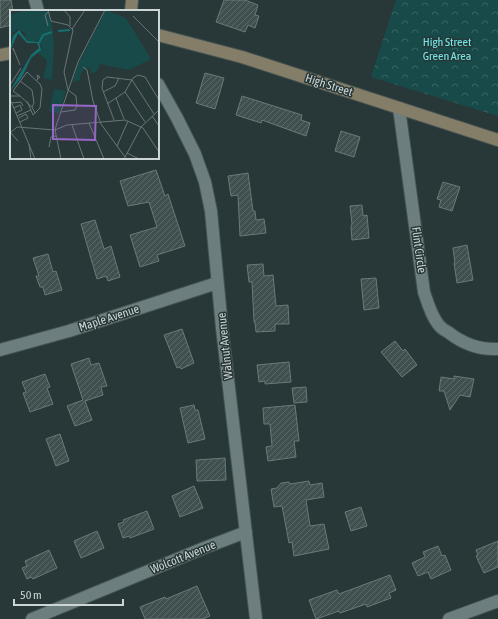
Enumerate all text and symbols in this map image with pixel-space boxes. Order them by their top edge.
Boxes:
inset map [10,10,159,159]
park label: High Street Green Area [423,35,472,63]
street label: High Street [304,71,355,99]
street label: Flint Circle [409,226,429,274]
street label: Maple Avenue [77,302,141,334]
street label: Walnut Avenue [215,312,235,380]
street label: Wolcott Avenue [148,538,218,576]
scale bar [14,581,123,607]
text: 50 m [20,588,42,602]

